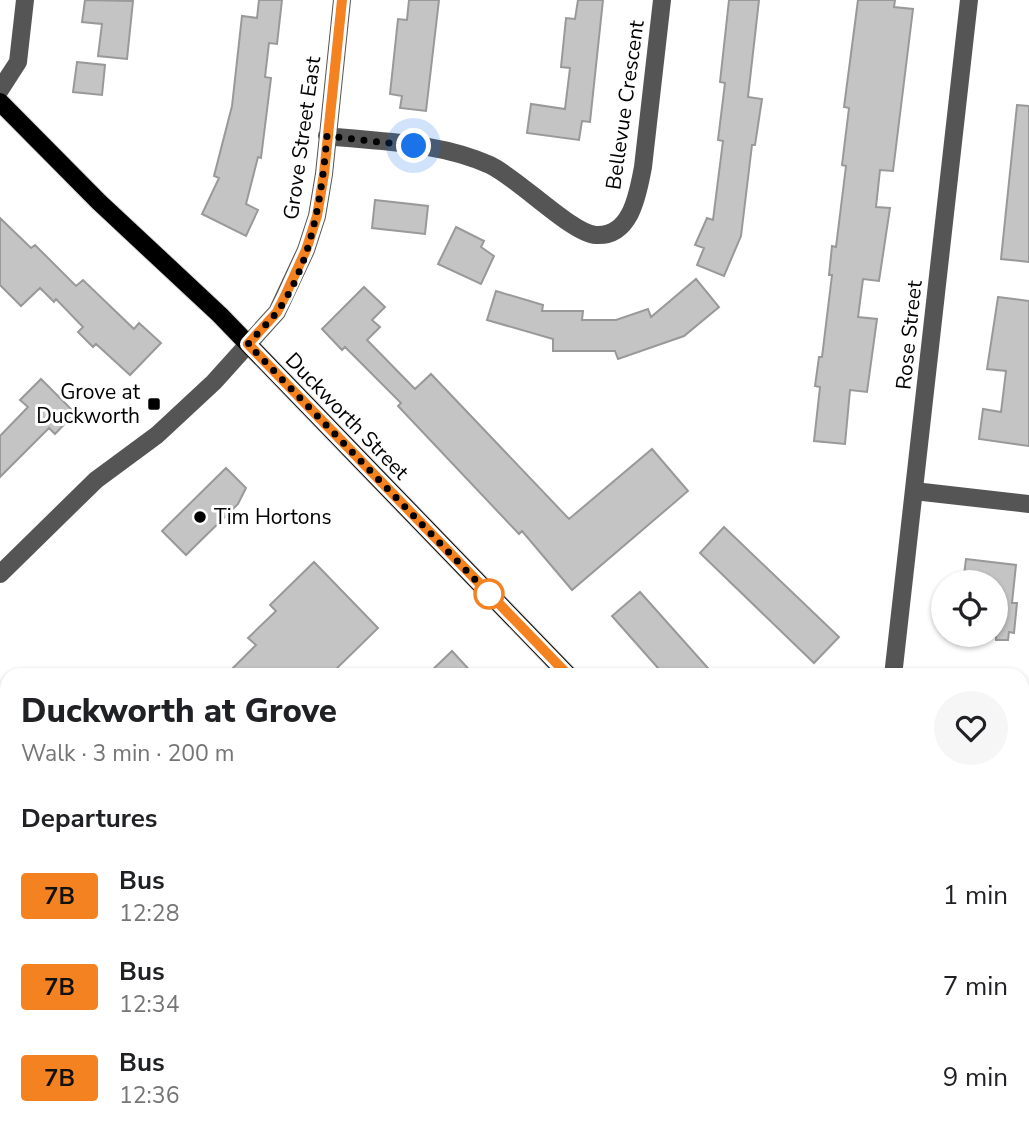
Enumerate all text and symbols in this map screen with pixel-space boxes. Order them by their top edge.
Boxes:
street label: Bellevue Crescent [599,18,651,191]
street label: Grove Street East [277,54,327,221]
your location [396,128,431,163]
street label: Rose Street [889,278,929,391]
street label: Duckworth Street [279,346,415,486]
place label: Grove at Duckworth [36,378,141,430]
marker: Grove at Duckworth [146,396,162,412]
place label: Tim Hortons [214,503,332,531]
marker: Tim Hortons [192,509,208,525]
map controls [931,570,1008,647]
button: locate [931,570,1008,647]
unlabelled marker [474,579,504,609]
text: Duckworth at Grove [21,689,337,734]
button: heart [934,691,1008,765]
text: Walk · 3 min · 200 m [21,738,234,769]
text: Departures [21,801,157,836]
text: Bus [119,863,165,898]
text: 1 min [943,878,1008,913]
text: 7B [44,880,75,912]
text: 12:28 [119,898,179,929]
text: Bus [119,954,165,989]
text: 7 min [943,969,1008,1004]
text: 7B [44,971,75,1003]
text: 12:34 [119,989,179,1020]
text: Bus [119,1045,165,1080]
text: 9 min [943,1060,1008,1095]
text: 7B [44,1062,75,1094]
text: 12:36 [119,1080,179,1111]

